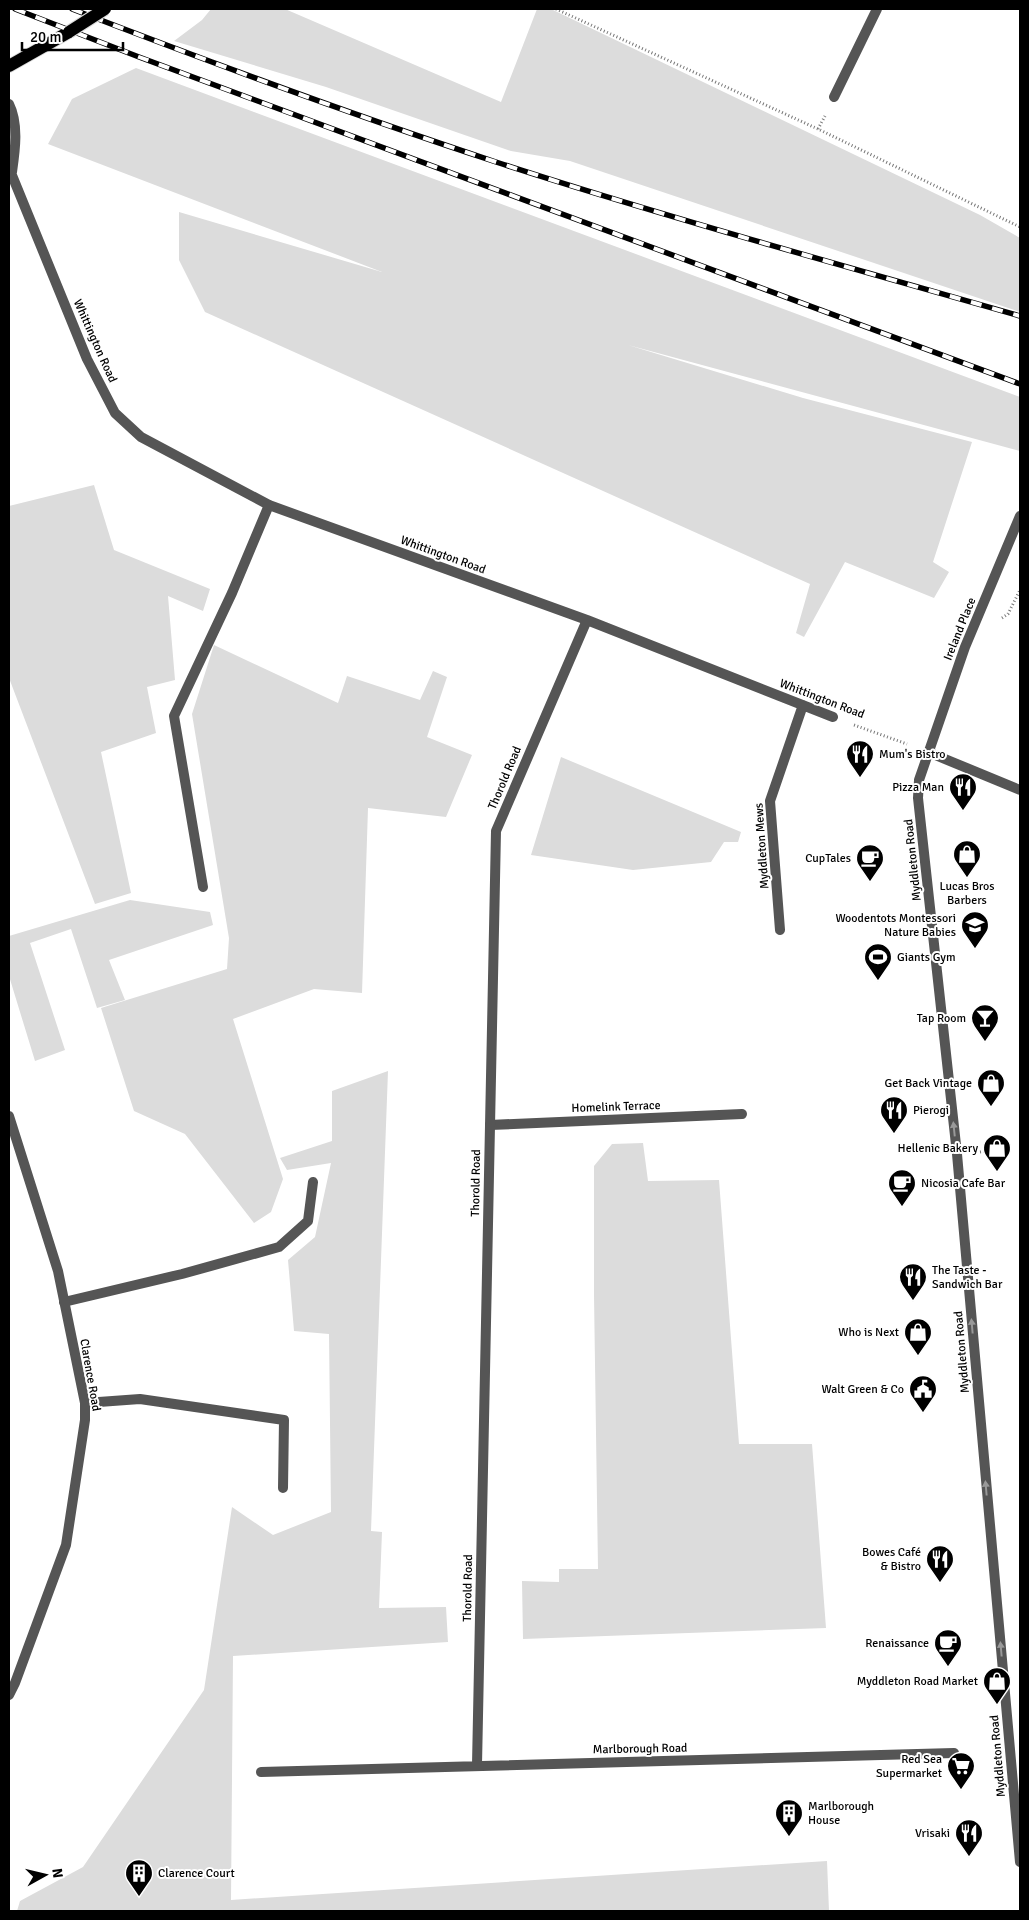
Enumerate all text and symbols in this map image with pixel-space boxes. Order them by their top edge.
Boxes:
scale bar [22,20,124,52]
text: 20 m [30,28,61,46]
street label: Whittington Road [70,297,120,385]
street label: Whittington Road [398,533,488,577]
street label: Ireland Place [941,595,979,663]
street label: Whittington Road [777,676,867,722]
restaurant icon: Mum's Bistro [845,739,875,778]
street label: Thorold Road [485,744,525,812]
place label: Mum's Bistro [879,747,946,762]
restaurant icon: Pizza Man [948,772,978,811]
place label: Pizza Man [892,780,944,795]
street label: Myddleton Mews [752,802,772,890]
street label: Myddleton Road [901,818,925,902]
shop icon: Lucas Bros Barbers [952,839,982,878]
cafe icon: CupTales [855,843,885,882]
place label: CupTales [805,851,851,866]
place label: Lucas Bros Barbers [940,879,994,908]
school or university icon: Woodentots Montessori Nature Babies [960,910,990,949]
place label: Woodentots Montessori Nature Babies [835,911,956,940]
sports icon: Giants Gym [863,942,893,981]
place label: Giants Gym [897,950,956,965]
bar icon: Tap Room [970,1003,1000,1042]
place label: Tap Room [917,1011,966,1026]
shop icon: Get Back Vintage [976,1068,1006,1107]
place label: Get Back Vintage [885,1076,972,1091]
restaurant icon: Pierogi [879,1095,909,1134]
street label: Homelink Terrace [571,1098,661,1116]
place label: Pierogi [913,1103,949,1118]
one-way arrow [950,1121,958,1137]
shop icon: Hellenic Bakery [982,1133,1012,1172]
place label: Hellenic Bakery [898,1141,978,1156]
street label: Thorold Road [468,1149,484,1217]
cafe icon: Nicosia Cafe Bar [887,1168,917,1207]
place label: Nicosia Cafe Bar [921,1176,1006,1191]
restaurant icon: The Taste - Sandwich Bar [898,1262,928,1301]
place label: The Taste - Sandwich Bar [932,1263,1003,1292]
street label: Myddleton Road [951,1310,973,1394]
shop icon: Who is Next [903,1317,933,1356]
one-way arrow [968,1317,976,1333]
place label: Who is Next [838,1325,899,1340]
street label: Clarence Road [76,1337,104,1413]
public building icon: Walt Green & Co [908,1374,938,1413]
place label: Walt Green & Co [821,1382,904,1397]
one-way arrow [982,1479,990,1495]
restaurant icon: Bowes Café & Bistro [925,1544,955,1583]
place label: Bowes Café & Bistro [862,1545,921,1574]
street label: Thorold Road [460,1554,476,1622]
cafe icon: Renaissance [933,1628,963,1667]
place label: Renaissance [865,1636,929,1651]
one-way arrow [997,1641,1005,1657]
shop icon: Myddleton Road Market [982,1666,1012,1705]
place label: Myddleton Road Market [857,1674,978,1689]
street label: Myddleton Road [987,1714,1009,1798]
street label: Marlborough Road [593,1741,687,1757]
supermarket icon: Red Sea Supermarket [946,1751,976,1790]
place label: Red Sea Supermarket [876,1752,942,1781]
building icon: Marlborough House [774,1798,804,1837]
place label: Marlborough House [808,1799,874,1828]
restaurant icon: Vrisaki [954,1818,984,1857]
place label: Vrisaki [915,1826,950,1841]
north arrow [20,1850,70,1900]
building icon: Clarence Court [124,1858,154,1897]
place label: Clarence Court [158,1866,235,1881]
text: N [48,1867,66,1879]

